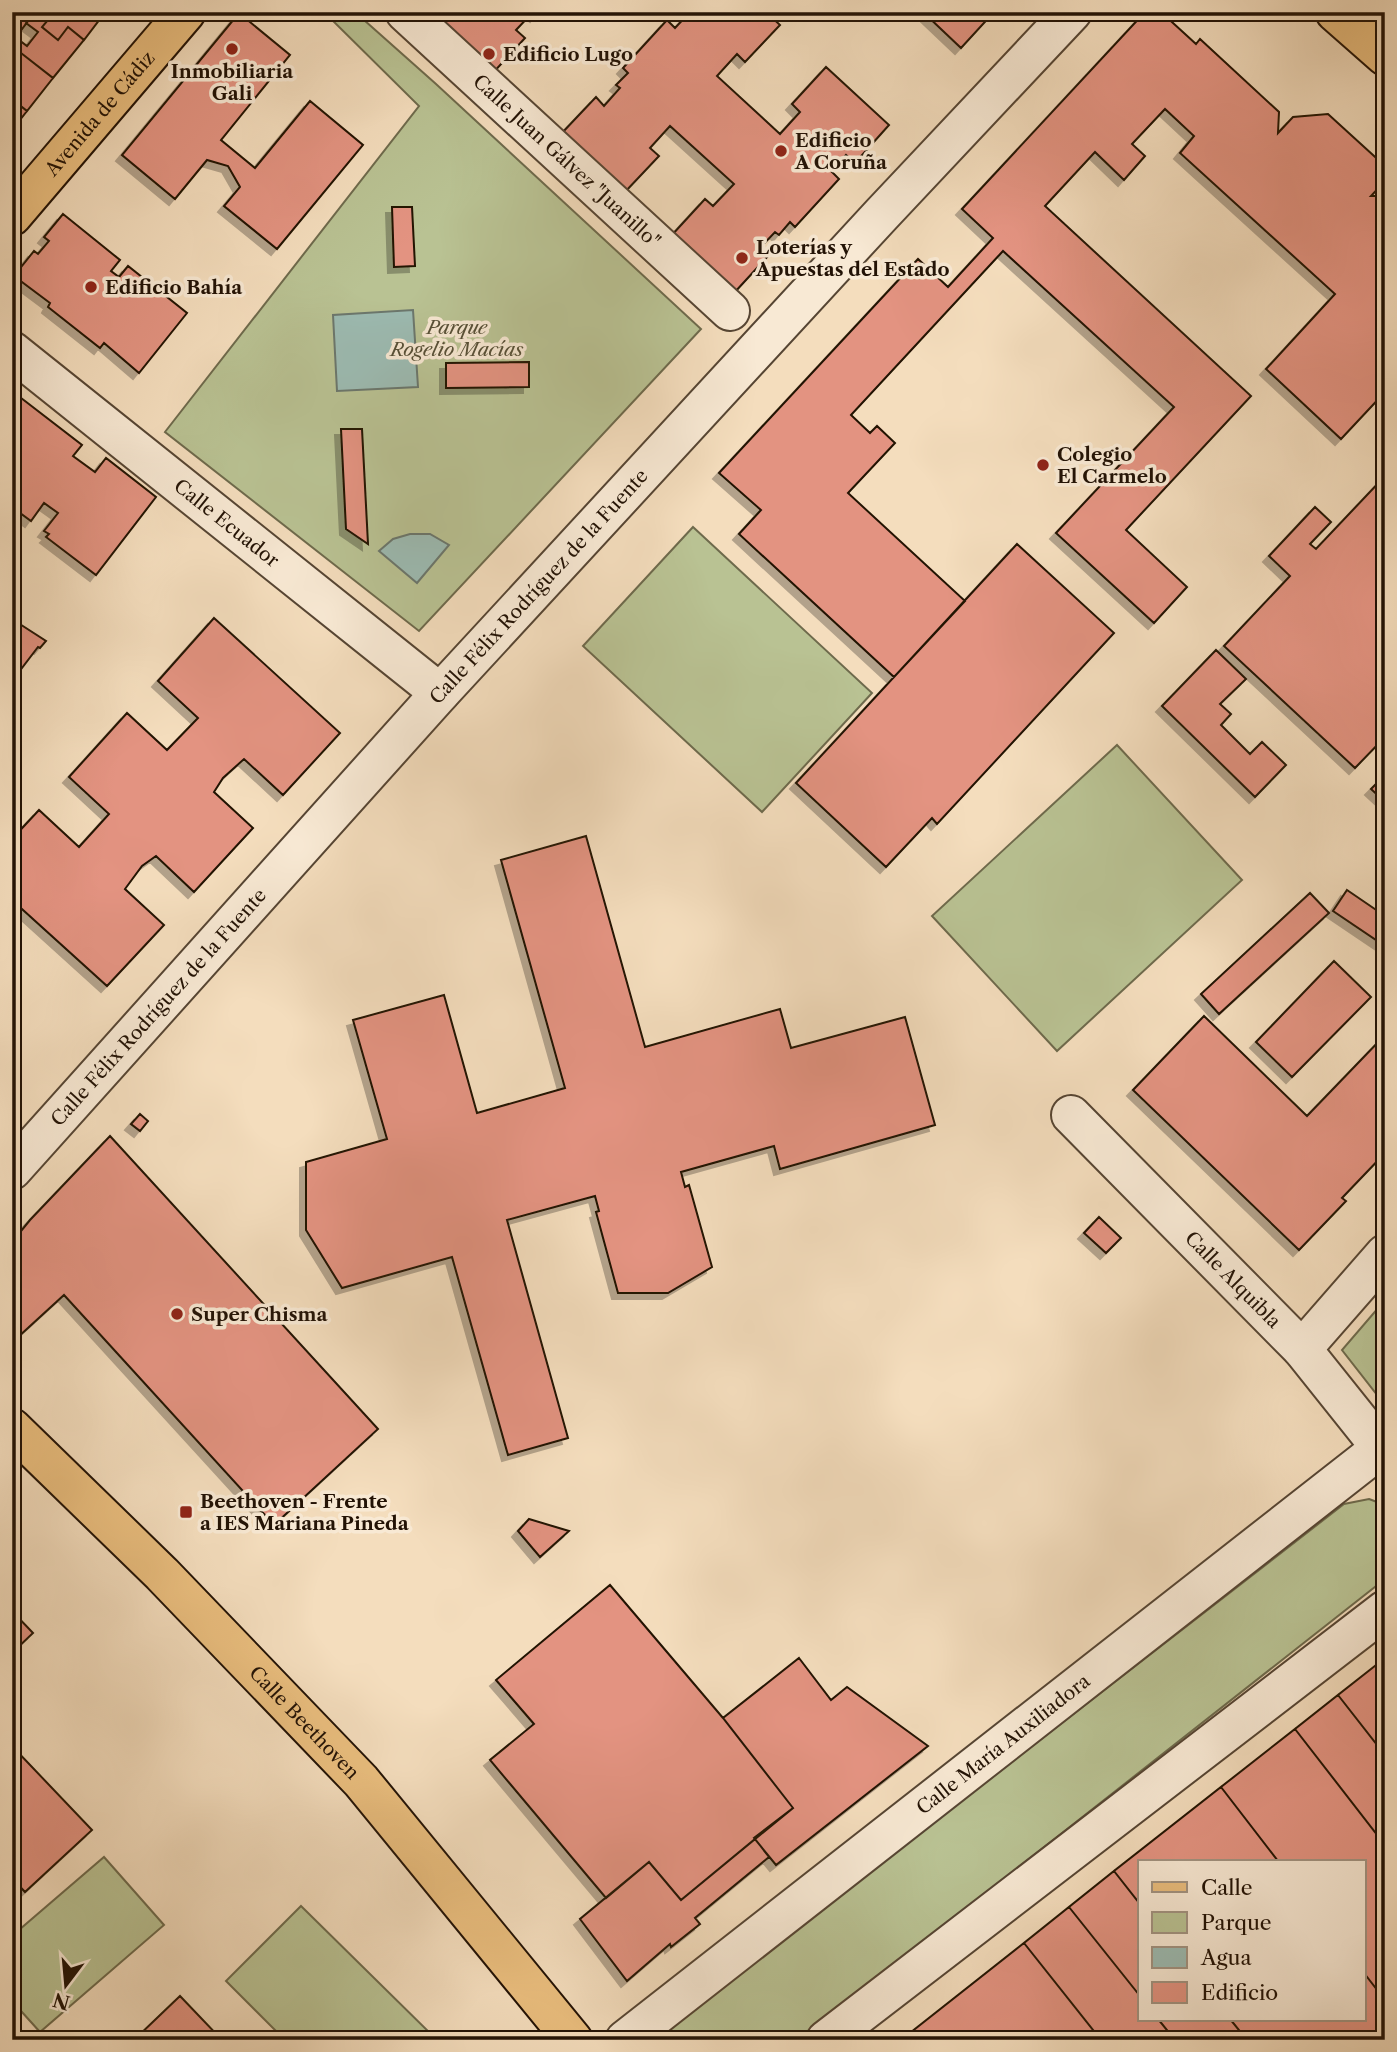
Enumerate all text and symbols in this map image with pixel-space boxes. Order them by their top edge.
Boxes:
marker: Inmobiliaria Gali [224,41,240,57]
place label: Edificio Lugo [503,43,633,66]
marker: Edificio Lugo [481,46,497,62]
street label: Avenida de Cádiz [40,47,160,181]
place label: Inmobiliaria Gali [171,60,294,105]
street label: Calle Juan Gálvez "Juanillo" [468,70,665,253]
place label: Edificio A Coruña [794,129,888,174]
marker: Edificio A Coruña [773,143,789,159]
place label: Loterías y Apuestas del Estado [755,236,950,281]
marker: Loterías y Apuestas del Estado [734,250,750,266]
place label: Edificio Bahía [105,276,243,299]
marker: Edificio Bahía [83,279,99,295]
park label: Parque Rogelio Macías [389,316,524,361]
place label: Colegio El Carmelo [1057,443,1167,488]
marker: Colegio El Carmelo [1035,457,1051,473]
street label: Calle Félix Rodríguez de la Fuente [425,465,653,709]
street label: Calle Ecuador [169,474,284,572]
street label: Calle Félix Rodríguez de la Fuente [46,884,271,1131]
street label: Calle Alquibla [1180,1227,1286,1333]
place label: Super Chisma [191,1303,329,1326]
marker: Super Chisma [169,1306,185,1322]
place label: Beethoven - Frente a IES Mariana Pineda [200,1490,410,1535]
marker: Beethoven - Frente a IES Mariana Pineda [178,1504,194,1520]
street label: Calle Beethoven [244,1661,364,1784]
street label: Calle María Auxiliadora [912,1670,1094,1819]
legend [1138,1860,1366,2021]
text: Calle [1201,1875,1253,1900]
text: Parque [1201,1910,1272,1935]
text: Agua [1200,1945,1253,1970]
north arrow [32,1951,102,2021]
text: Edificio [1201,1980,1278,2005]
text: N [50,1988,73,2014]

